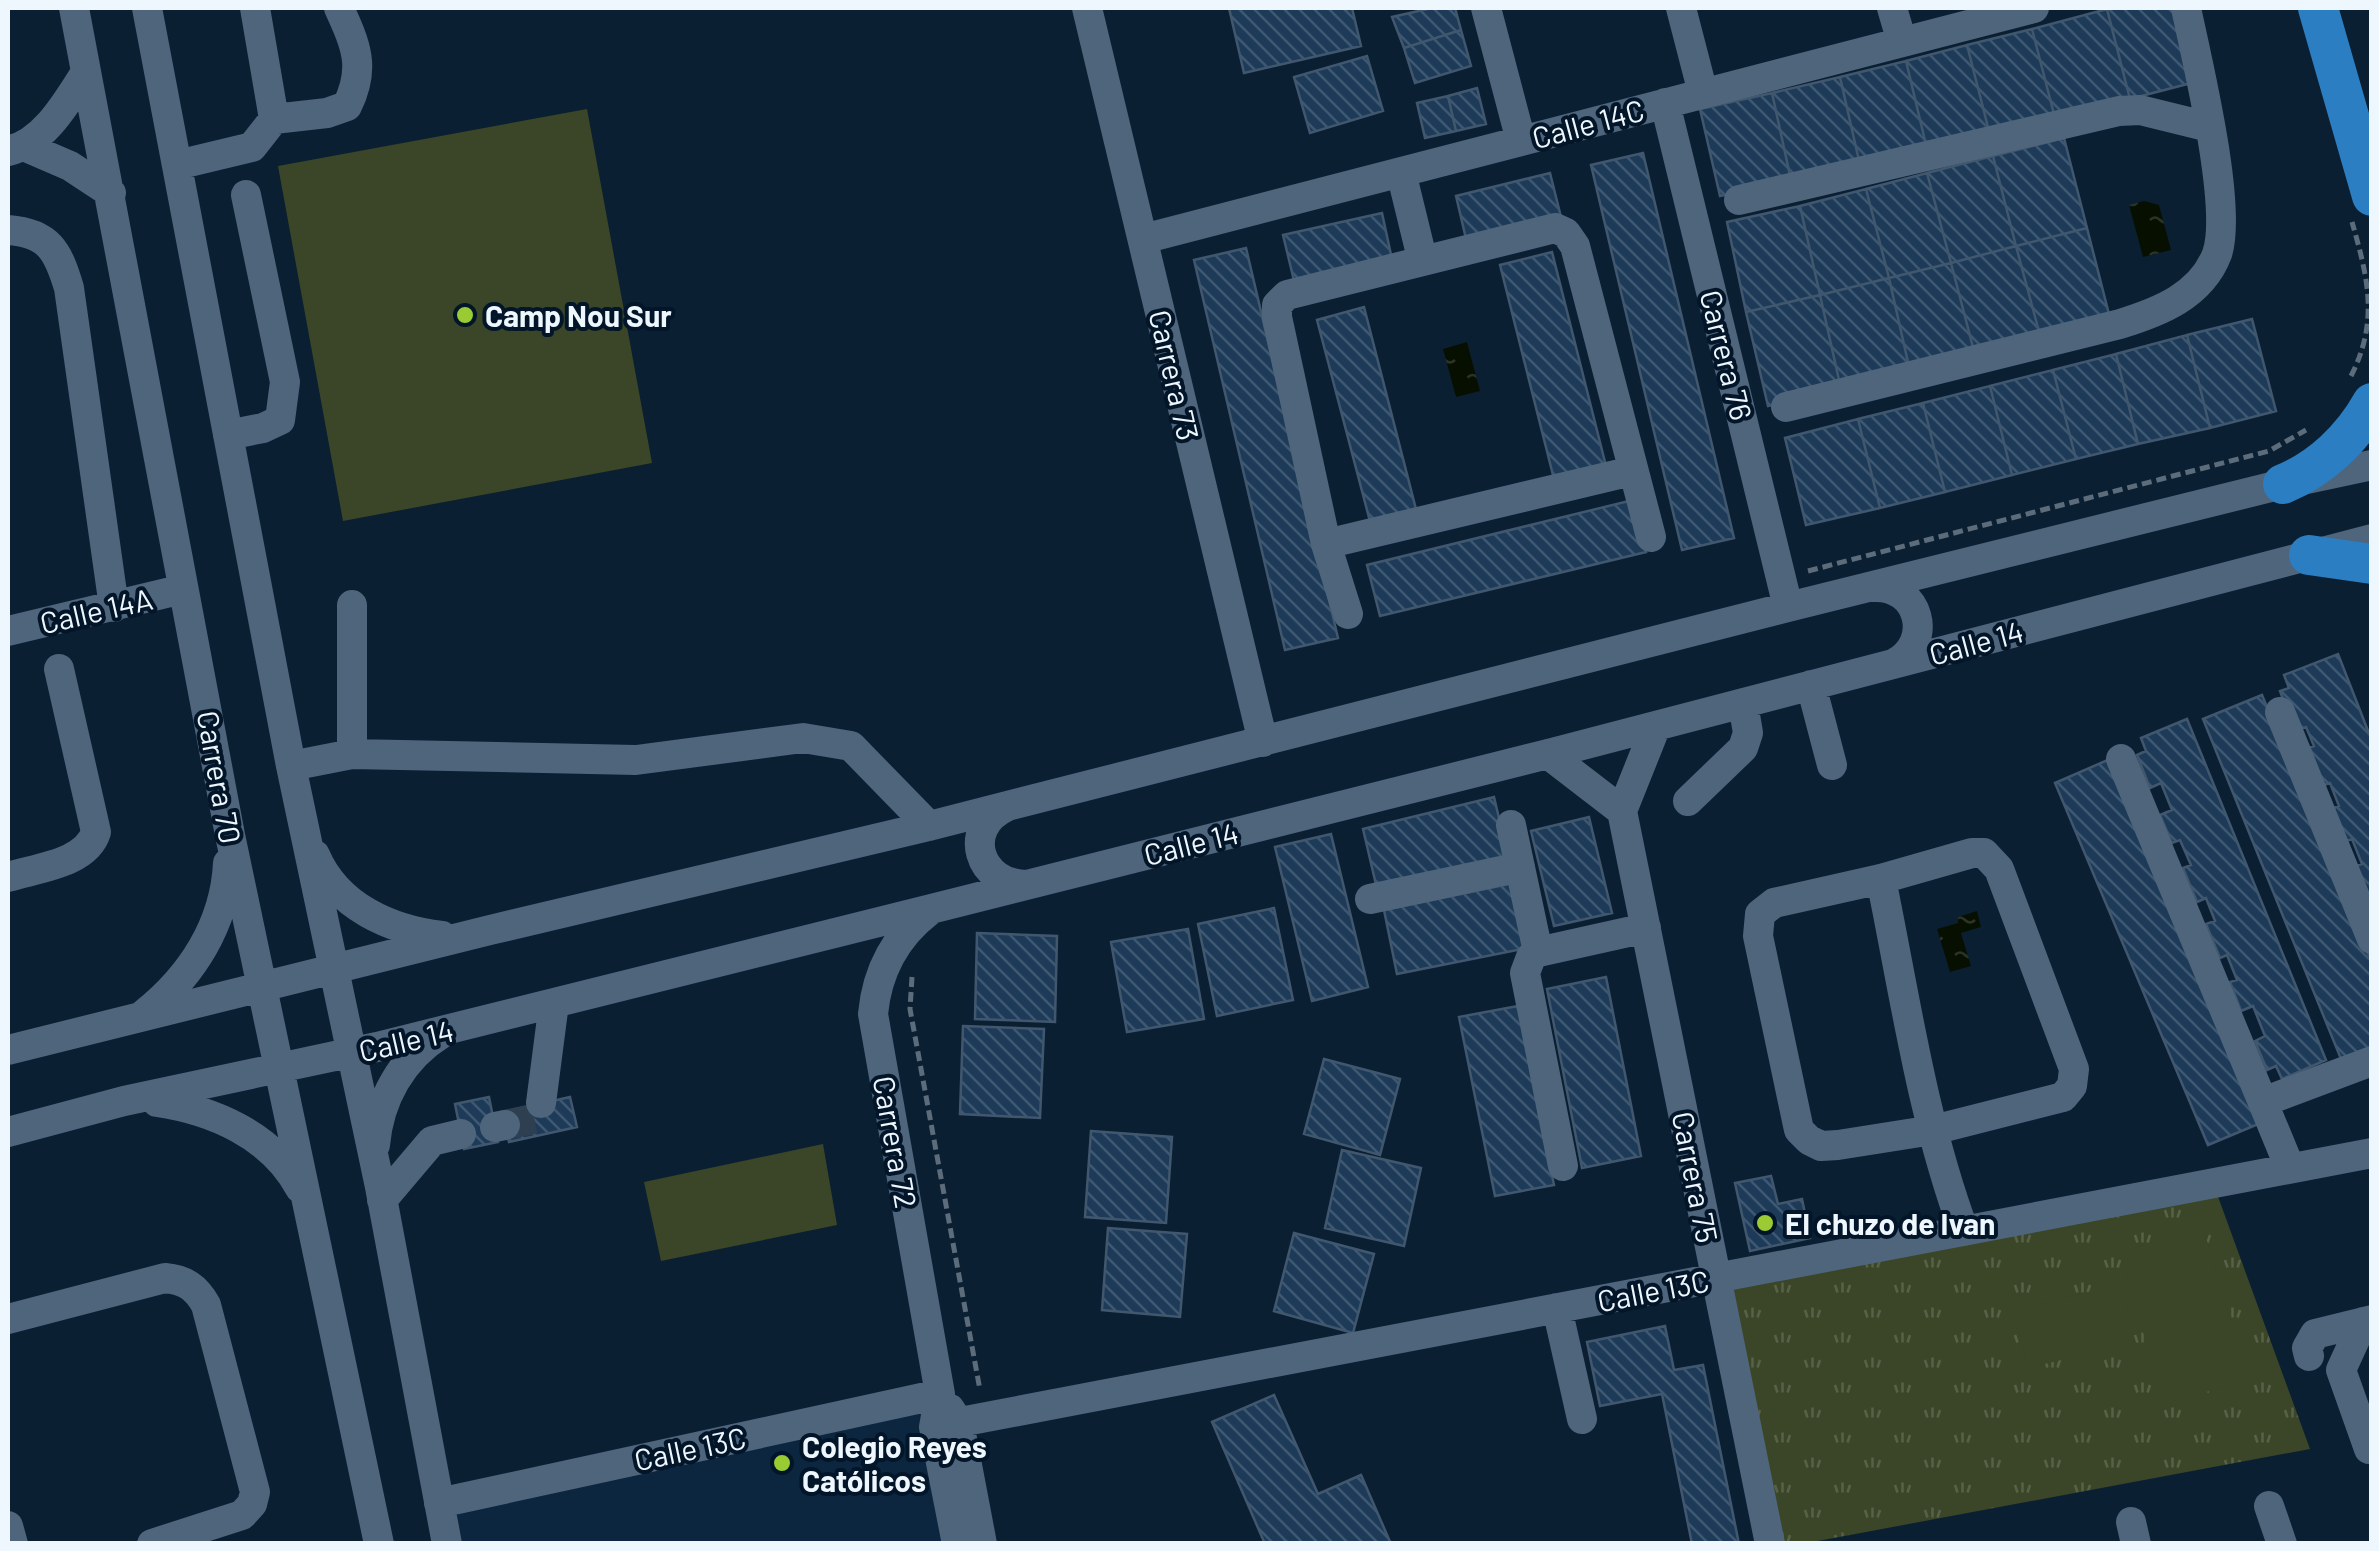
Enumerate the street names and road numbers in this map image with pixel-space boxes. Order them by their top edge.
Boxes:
street label: Calle 14C [1528,91,1648,155]
street label: Carrera 76 [1693,286,1761,424]
street label: Carrera 73 [1143,306,1207,444]
street label: Calle 14A [36,580,156,640]
street label: Calle 14 [1925,612,2027,672]
street label: Carrera 70 [191,708,249,846]
street label: Calle 14 [1140,814,1242,872]
street label: Calle 14 [355,1012,457,1068]
street label: Carrera 72 [867,1073,925,1211]
street label: Carrera 75 [1666,1108,1726,1246]
street label: Calle 13C [1594,1262,1712,1318]
street label: Calle 13C [631,1419,749,1477]

